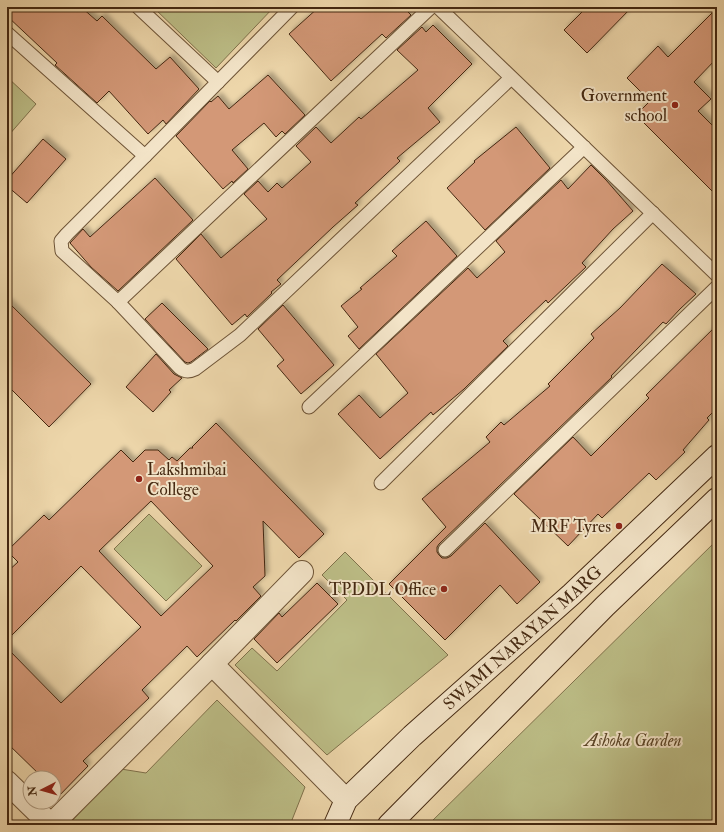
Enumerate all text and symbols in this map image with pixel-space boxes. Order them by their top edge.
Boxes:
place label: Government school [581,85,668,126]
marker: Government school [670,100,680,110]
place label: Lakshmibai College [147,459,227,500]
marker: Lakshmibai College [134,474,144,484]
place label: MRF Tyres [530,516,611,538]
marker: MRF Tyres [614,521,624,531]
street label: SWAMI NARAYAN MARG [439,561,606,714]
place label: TPDDL Office [329,579,436,600]
marker: TPDDL Office [439,584,449,594]
park label: Ashoka Garden [583,730,681,751]
north arrow [22,770,62,810]
text: N [25,784,40,798]

